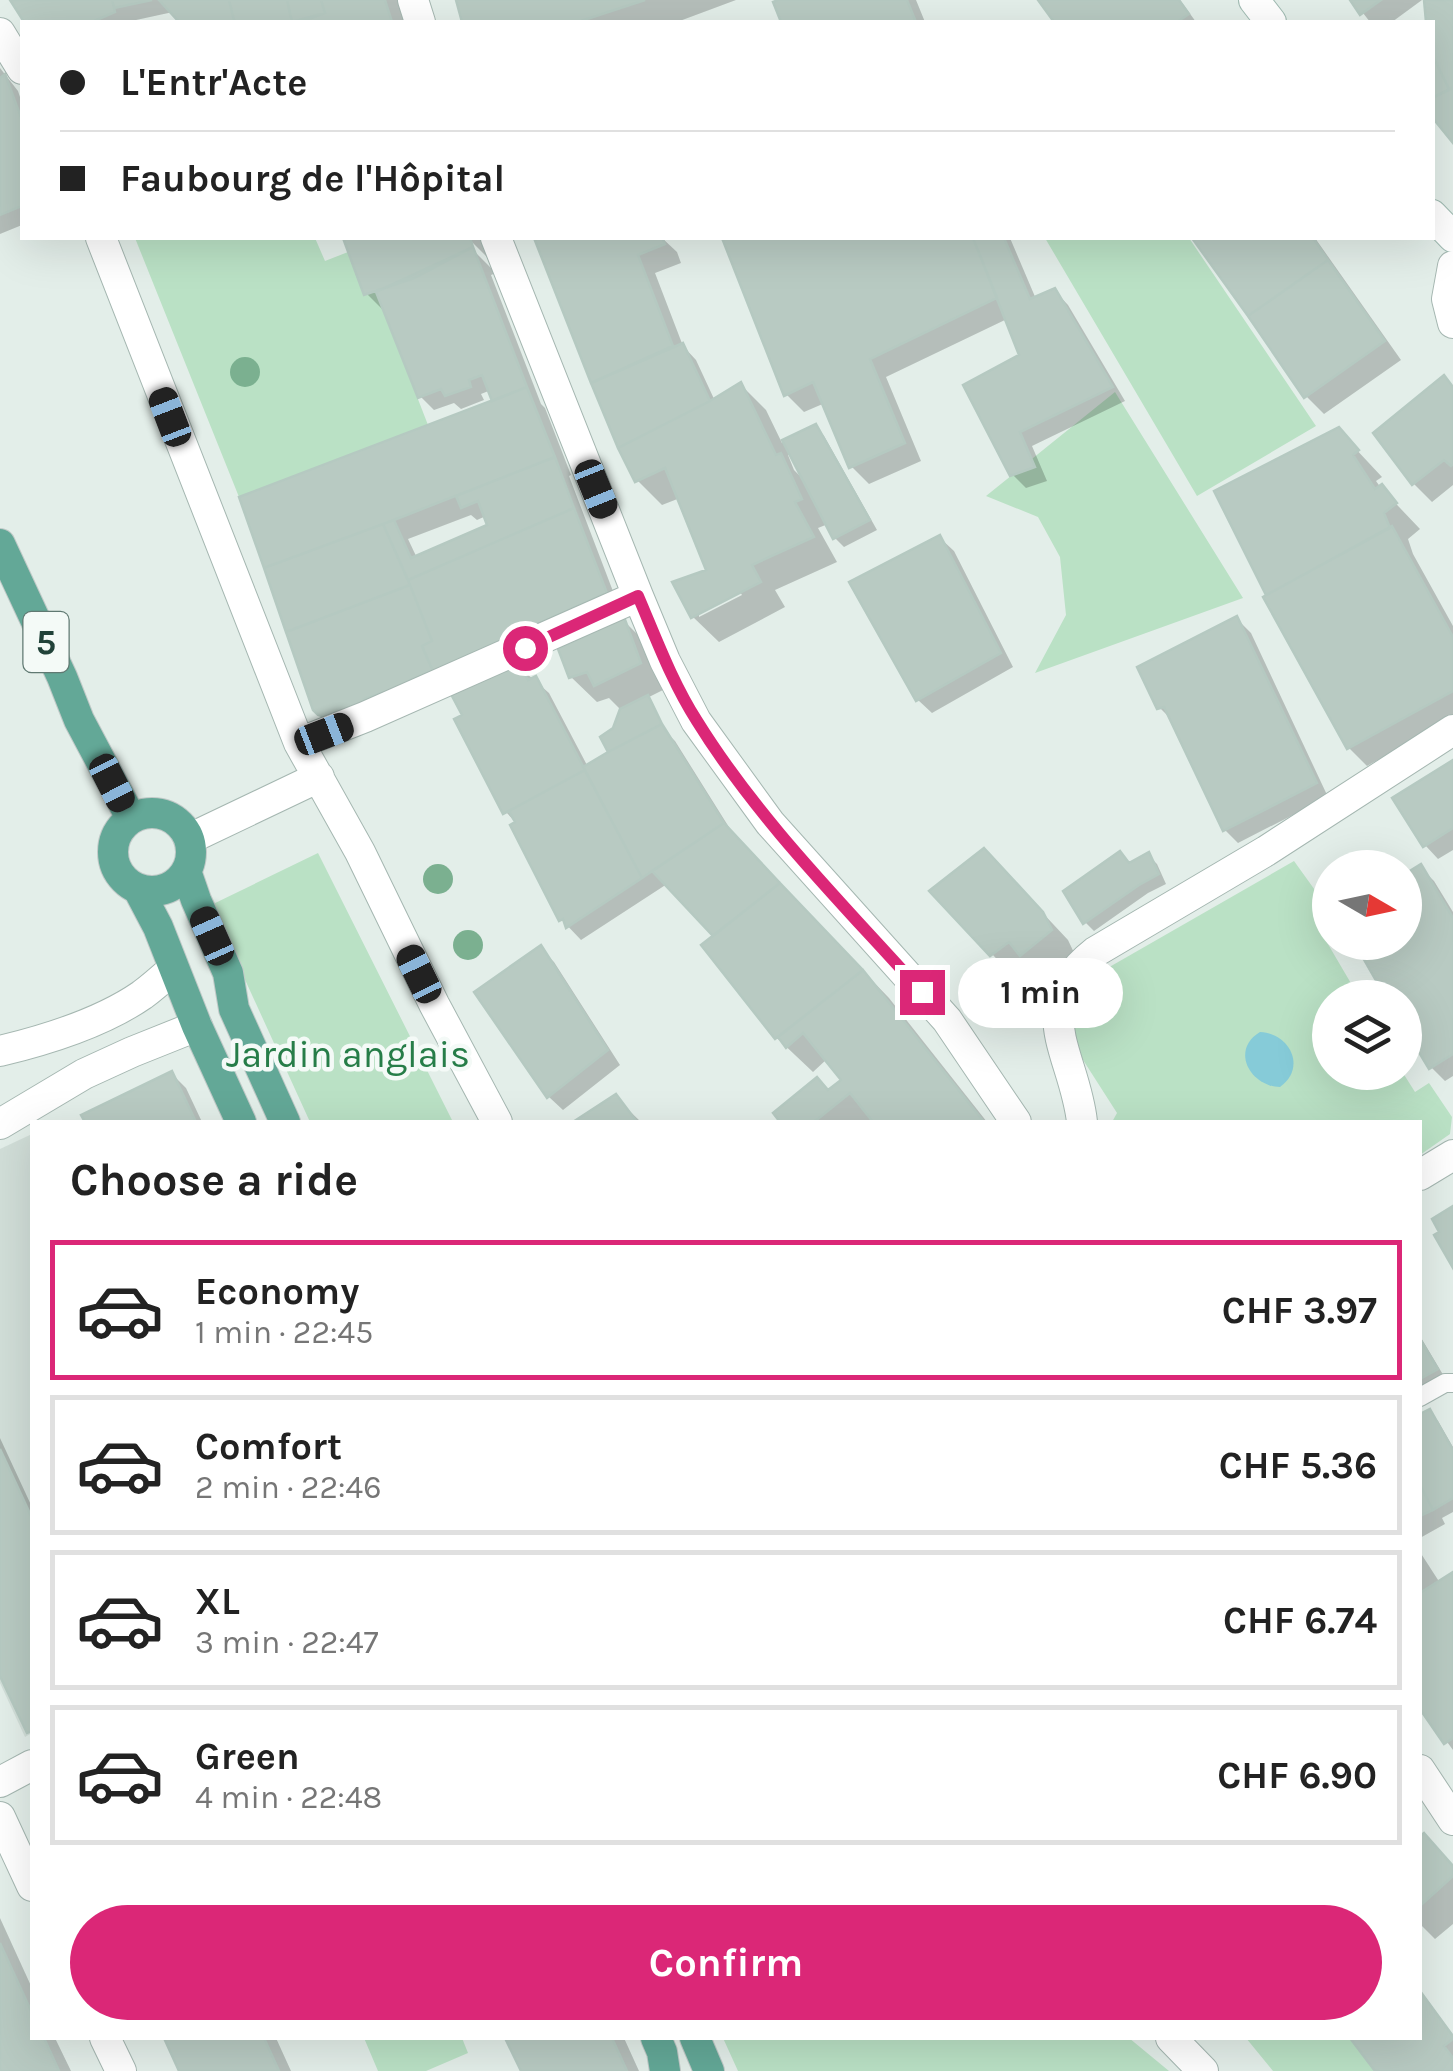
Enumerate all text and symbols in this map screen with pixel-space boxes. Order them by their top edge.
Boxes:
text: L'Entr'Acte [120,60,307,105]
text: Faubourg de l'Hôpital [120,156,505,201]
car [145,384,195,450]
car [571,456,621,522]
road number: 5 [23,612,68,672]
route start [503,626,548,671]
car [291,709,357,759]
car [85,749,139,817]
north arrow [1312,850,1422,960]
map controls [1312,850,1422,1090]
car [186,902,238,970]
car [392,940,446,1008]
callout: 1 min [957,957,1122,1027]
route end [900,970,945,1015]
text: 1 min [1000,974,1081,1011]
button: layers [1312,980,1422,1090]
park label: Jardin anglais [226,1032,470,1077]
text: Choose a ride [70,1154,358,1206]
icon: car [75,1265,165,1355]
text: Economy [195,1269,359,1314]
text: CHF 3.97 [1222,1288,1377,1333]
text: 1 min · 22:45 [195,1314,373,1351]
icon: car [75,1420,165,1510]
text: Comfort [195,1424,342,1469]
text: CHF 5.36 [1219,1443,1377,1488]
text: 2 min · 22:46 [195,1469,382,1506]
icon: car [75,1575,165,1665]
text: XL [195,1579,240,1624]
text: CHF 6.74 [1223,1598,1377,1643]
text: 3 min · 22:47 [195,1624,379,1661]
icon: car [75,1730,165,1820]
text: Green [195,1734,300,1779]
text: CHF 6.90 [1217,1753,1377,1798]
text: 4 min · 22:48 [195,1779,382,1816]
button: Confirm [70,1905,1382,2020]

